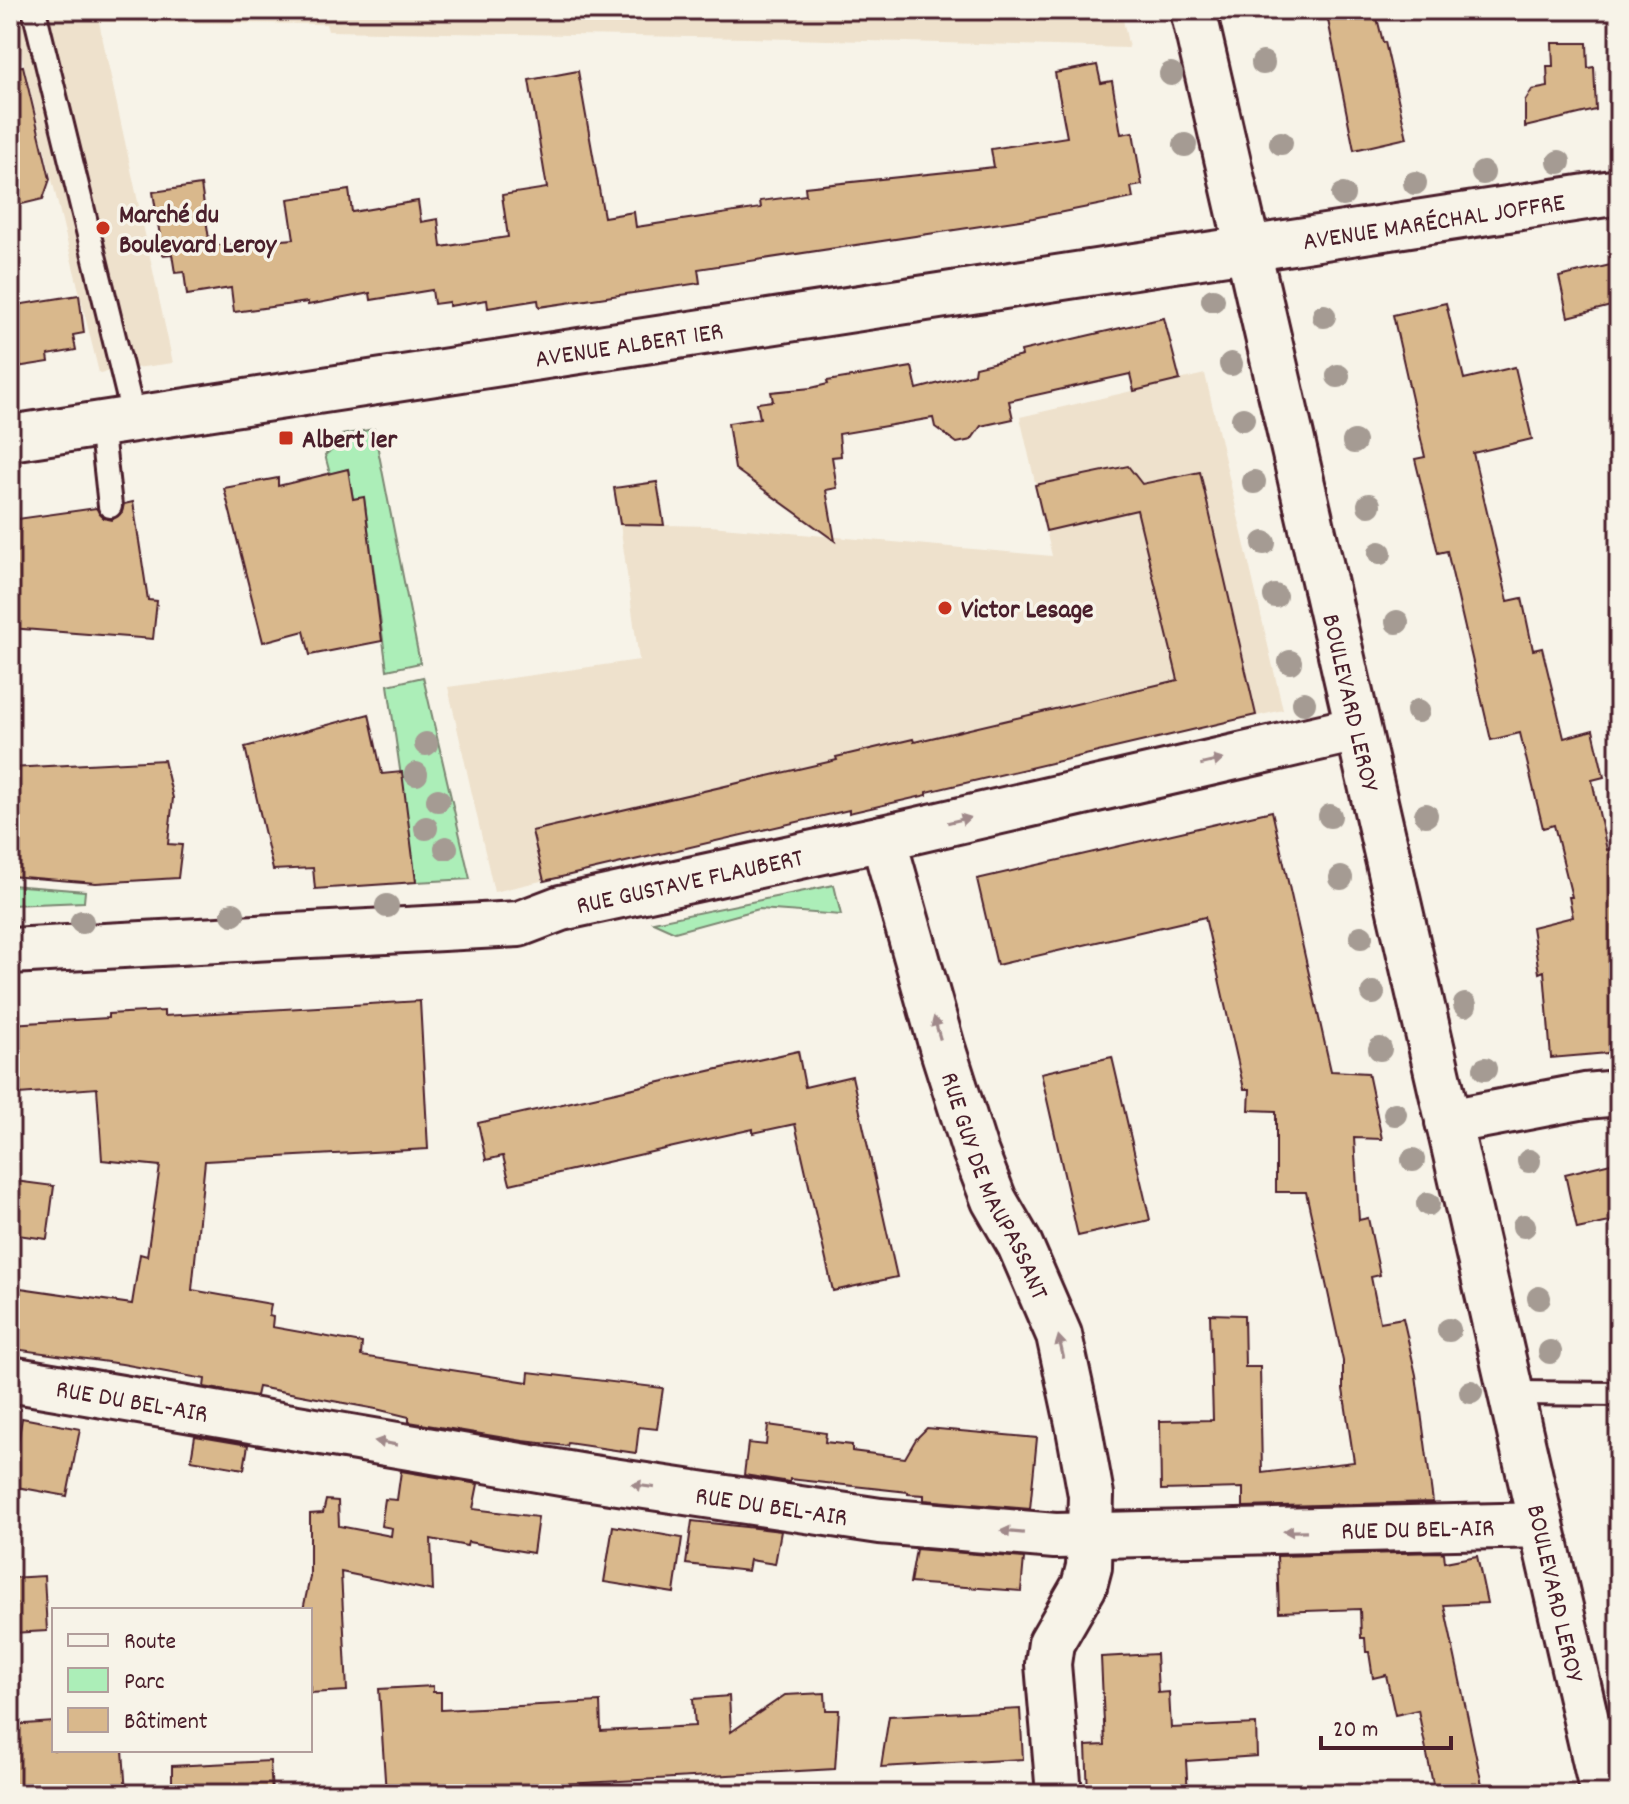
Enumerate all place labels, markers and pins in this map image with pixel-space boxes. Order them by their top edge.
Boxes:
place label: Marché du Boulevard Leroy [119,198,278,265]
marker: Marché du Boulevard Leroy [94,219,112,237]
place label: Albert 1er [302,423,397,460]
marker: Albert 1er [277,429,295,447]
place label: Victor Lesage [961,593,1094,630]
marker: Victor Lesage [936,599,954,617]

